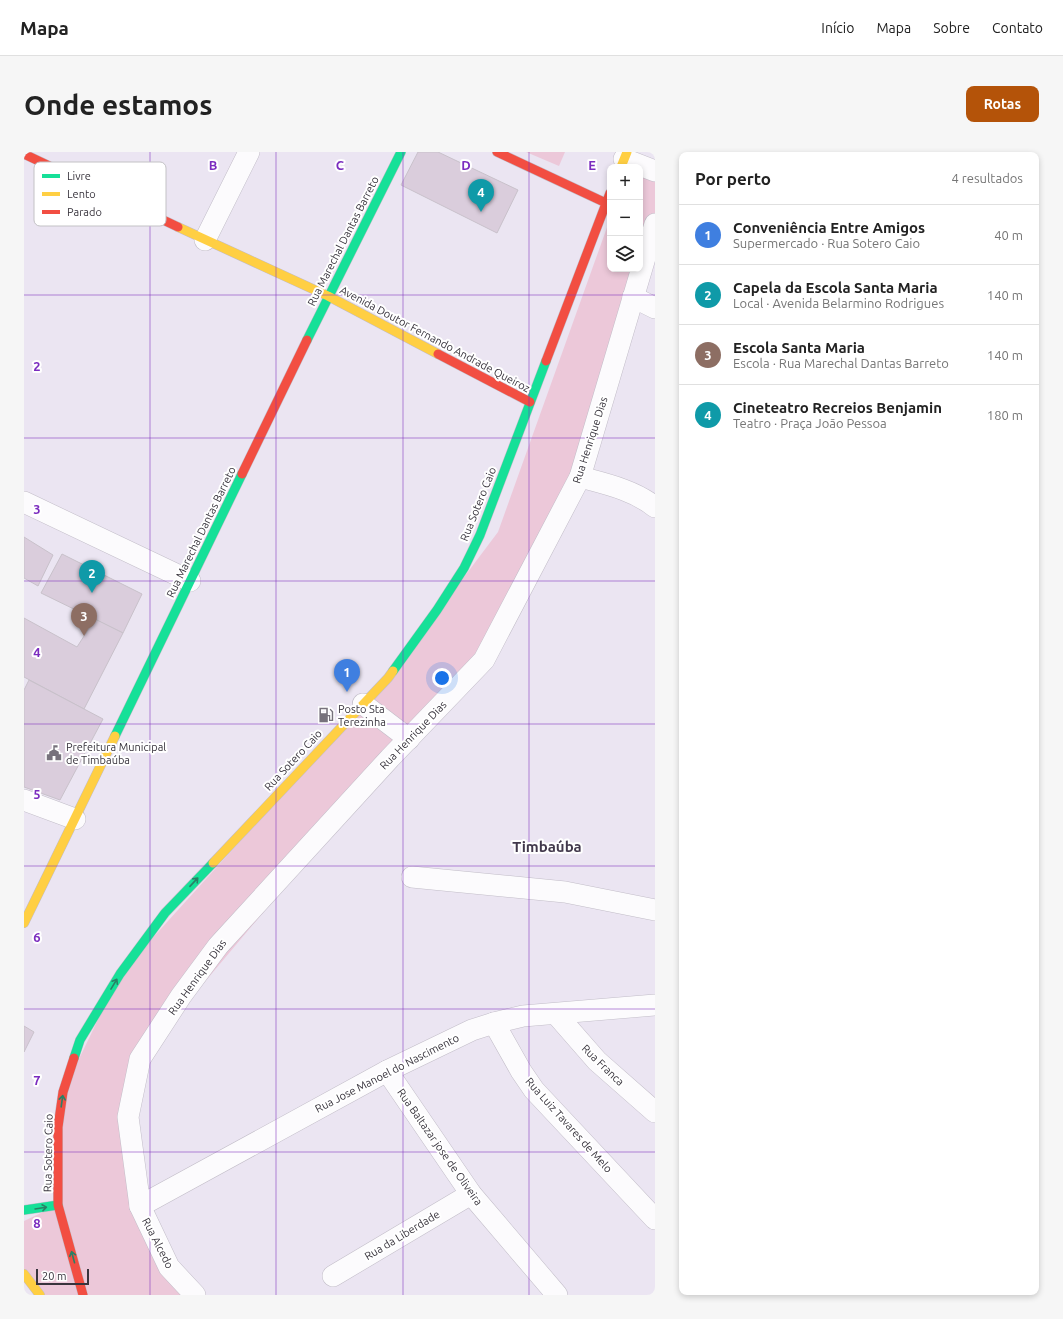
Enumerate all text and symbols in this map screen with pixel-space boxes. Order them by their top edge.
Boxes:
text: Mapa [20,17,69,39]
text: Início [821,20,854,36]
text: Mapa [876,20,911,36]
text: Sobre [933,20,970,36]
text: Contato [992,20,1043,36]
button: Rotas [966,86,1039,122]
text: Onde estamos [24,89,212,120]
text: B [209,158,218,172]
text: C [336,158,345,172]
text: D [461,158,471,172]
text: E [588,158,596,172]
legend [34,162,166,226]
map controls [607,164,643,272]
button: + [607,164,643,200]
text: Por perto [695,169,771,188]
text: Livre [67,170,91,182]
text: 4 resultados [952,171,1023,185]
street label: Rua Marechal Dantas Barreto [305,174,381,308]
pin: 4 [468,179,494,212]
text: Lento [67,188,96,200]
button: − [607,200,643,236]
text: Parado [67,206,102,218]
text: Conveniência Entre Amigos [733,219,925,236]
text: 1 [704,228,712,242]
text: 40 m [994,228,1023,242]
button: layers [607,236,643,272]
text: Supermercado · Rua Sotero Caio [733,236,920,250]
text: Capela da Escola Santa Maria [733,279,938,296]
street label: Avenida Doutor Fernando Andrade Queiroz [338,284,532,394]
text: 2 [704,288,712,302]
text: 140 m [987,288,1023,302]
text: Local · Avenida Belarmino Rodrigues [733,296,944,310]
text: Escola Santa Maria [733,339,865,356]
text: 3 [704,348,712,362]
text: 140 m [987,348,1023,362]
text: Escola · Rua Marechal Dantas Barreto [733,356,949,370]
text: 2 [33,359,41,373]
street label: Rua Henrique Dias [570,395,610,485]
text: Cineteatro Recreios Benjamin [733,399,942,416]
text: 4 [704,408,712,422]
text: 180 m [987,408,1023,422]
text: Teatro · Praça João Pessoa [733,416,887,430]
street label: Rua Marechal Dantas Barreto [164,465,238,599]
street label: Rua Sotero Caio [458,465,498,543]
text: 3 [33,502,41,516]
pin: 2 [79,560,105,593]
pin: 3 [71,603,97,636]
text: 4 [33,645,41,659]
pin: 1 [334,659,360,692]
your location [432,668,452,688]
street label: Rua Henrique Dias [377,698,449,772]
place label: Posto Sta Terezinha [338,703,386,728]
fuel station icon: Posto Sta Terezinha [317,706,335,724]
street label: Rua Sotero Caio [262,727,324,793]
place label: Prefeitura Municipal de Timbaúba [66,741,166,766]
public building icon: Prefeitura Municipal de Timbaúba [45,744,63,762]
text: 5 [33,787,41,801]
district label: Timbaúba [512,838,582,855]
one-way arrow [190,877,199,887]
text: 6 [33,930,41,944]
street label: Rua Henrique Dias [166,937,229,1017]
one-way arrow [110,979,118,990]
street label: Rua Jose Manoel do Nascimento [313,1031,461,1115]
street label: Rua Franca [579,1042,627,1088]
text: 7 [33,1073,41,1087]
street label: Rua Luiz Tavares de Melo [523,1075,615,1175]
street label: Rua Baltazar jose de Oliveira [395,1086,485,1208]
one-way arrow [58,1095,66,1108]
street label: Rua Sotero Caio [41,1114,55,1192]
one-way arrow [34,1204,47,1212]
street label: Rua da Liberdade [362,1208,442,1262]
text: 8 [33,1216,41,1230]
street label: Rua Alcedo [140,1216,176,1270]
one-way arrow [69,1251,76,1264]
scale bar [36,1267,89,1286]
text: 20 m [42,1270,66,1282]

